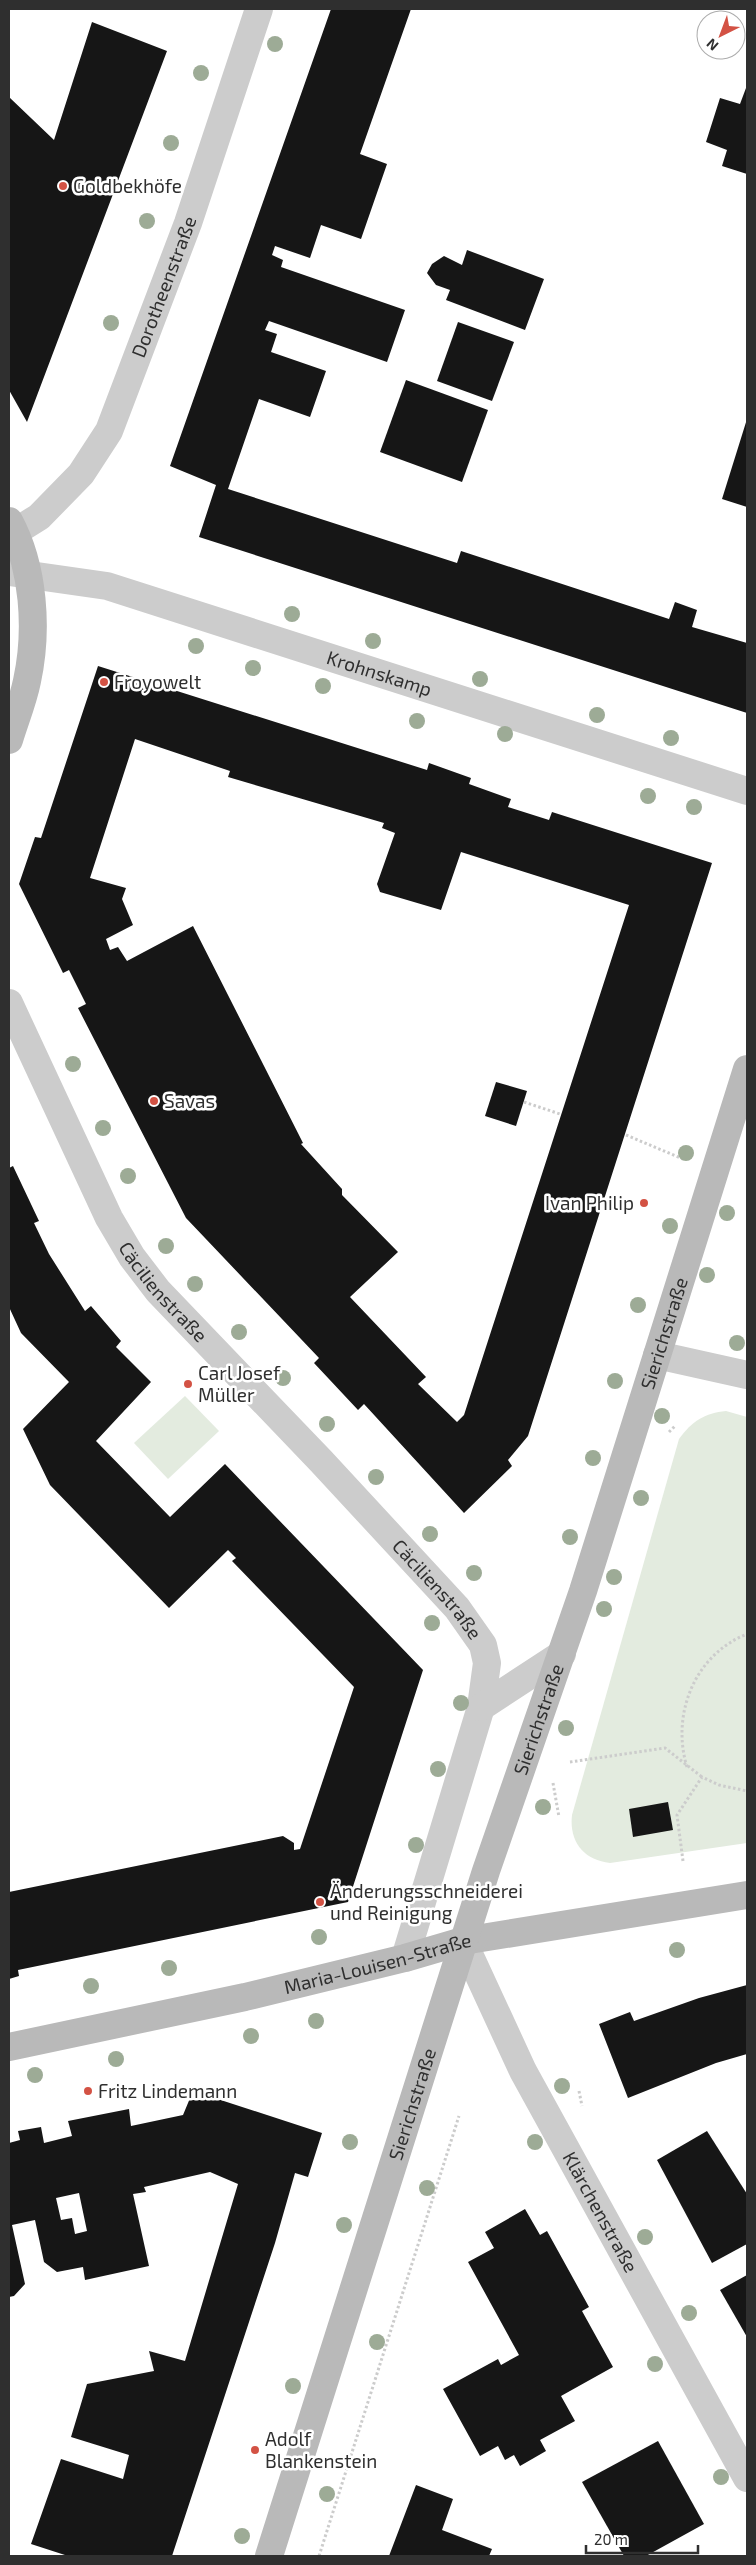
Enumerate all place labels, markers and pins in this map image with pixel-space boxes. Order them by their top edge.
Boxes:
place label: Goldbekhöfe [73,174,182,197]
marker: Goldbekhöfe [57,180,69,192]
place label: Froyowelt [114,670,201,693]
marker: Froyowelt [98,676,110,688]
place label: Savas [164,1089,215,1112]
marker: Savas [148,1095,160,1107]
place label: Ivan Philip [545,1191,634,1214]
marker: Ivan Philip [638,1197,650,1209]
place label: Carl Josef Müller [198,1361,281,1406]
marker: Carl Josef Müller [182,1378,194,1390]
place label: Änderungsschneiderei und Reinigung [330,1879,523,1924]
marker: Änderungsschneiderei und Reinigung [314,1896,326,1908]
place label: Fritz Lindemann [98,2079,237,2102]
marker: Fritz Lindemann [82,2085,94,2097]
place label: Adolf Blankenstein [265,2427,377,2472]
marker: Adolf Blankenstein [249,2444,261,2456]

